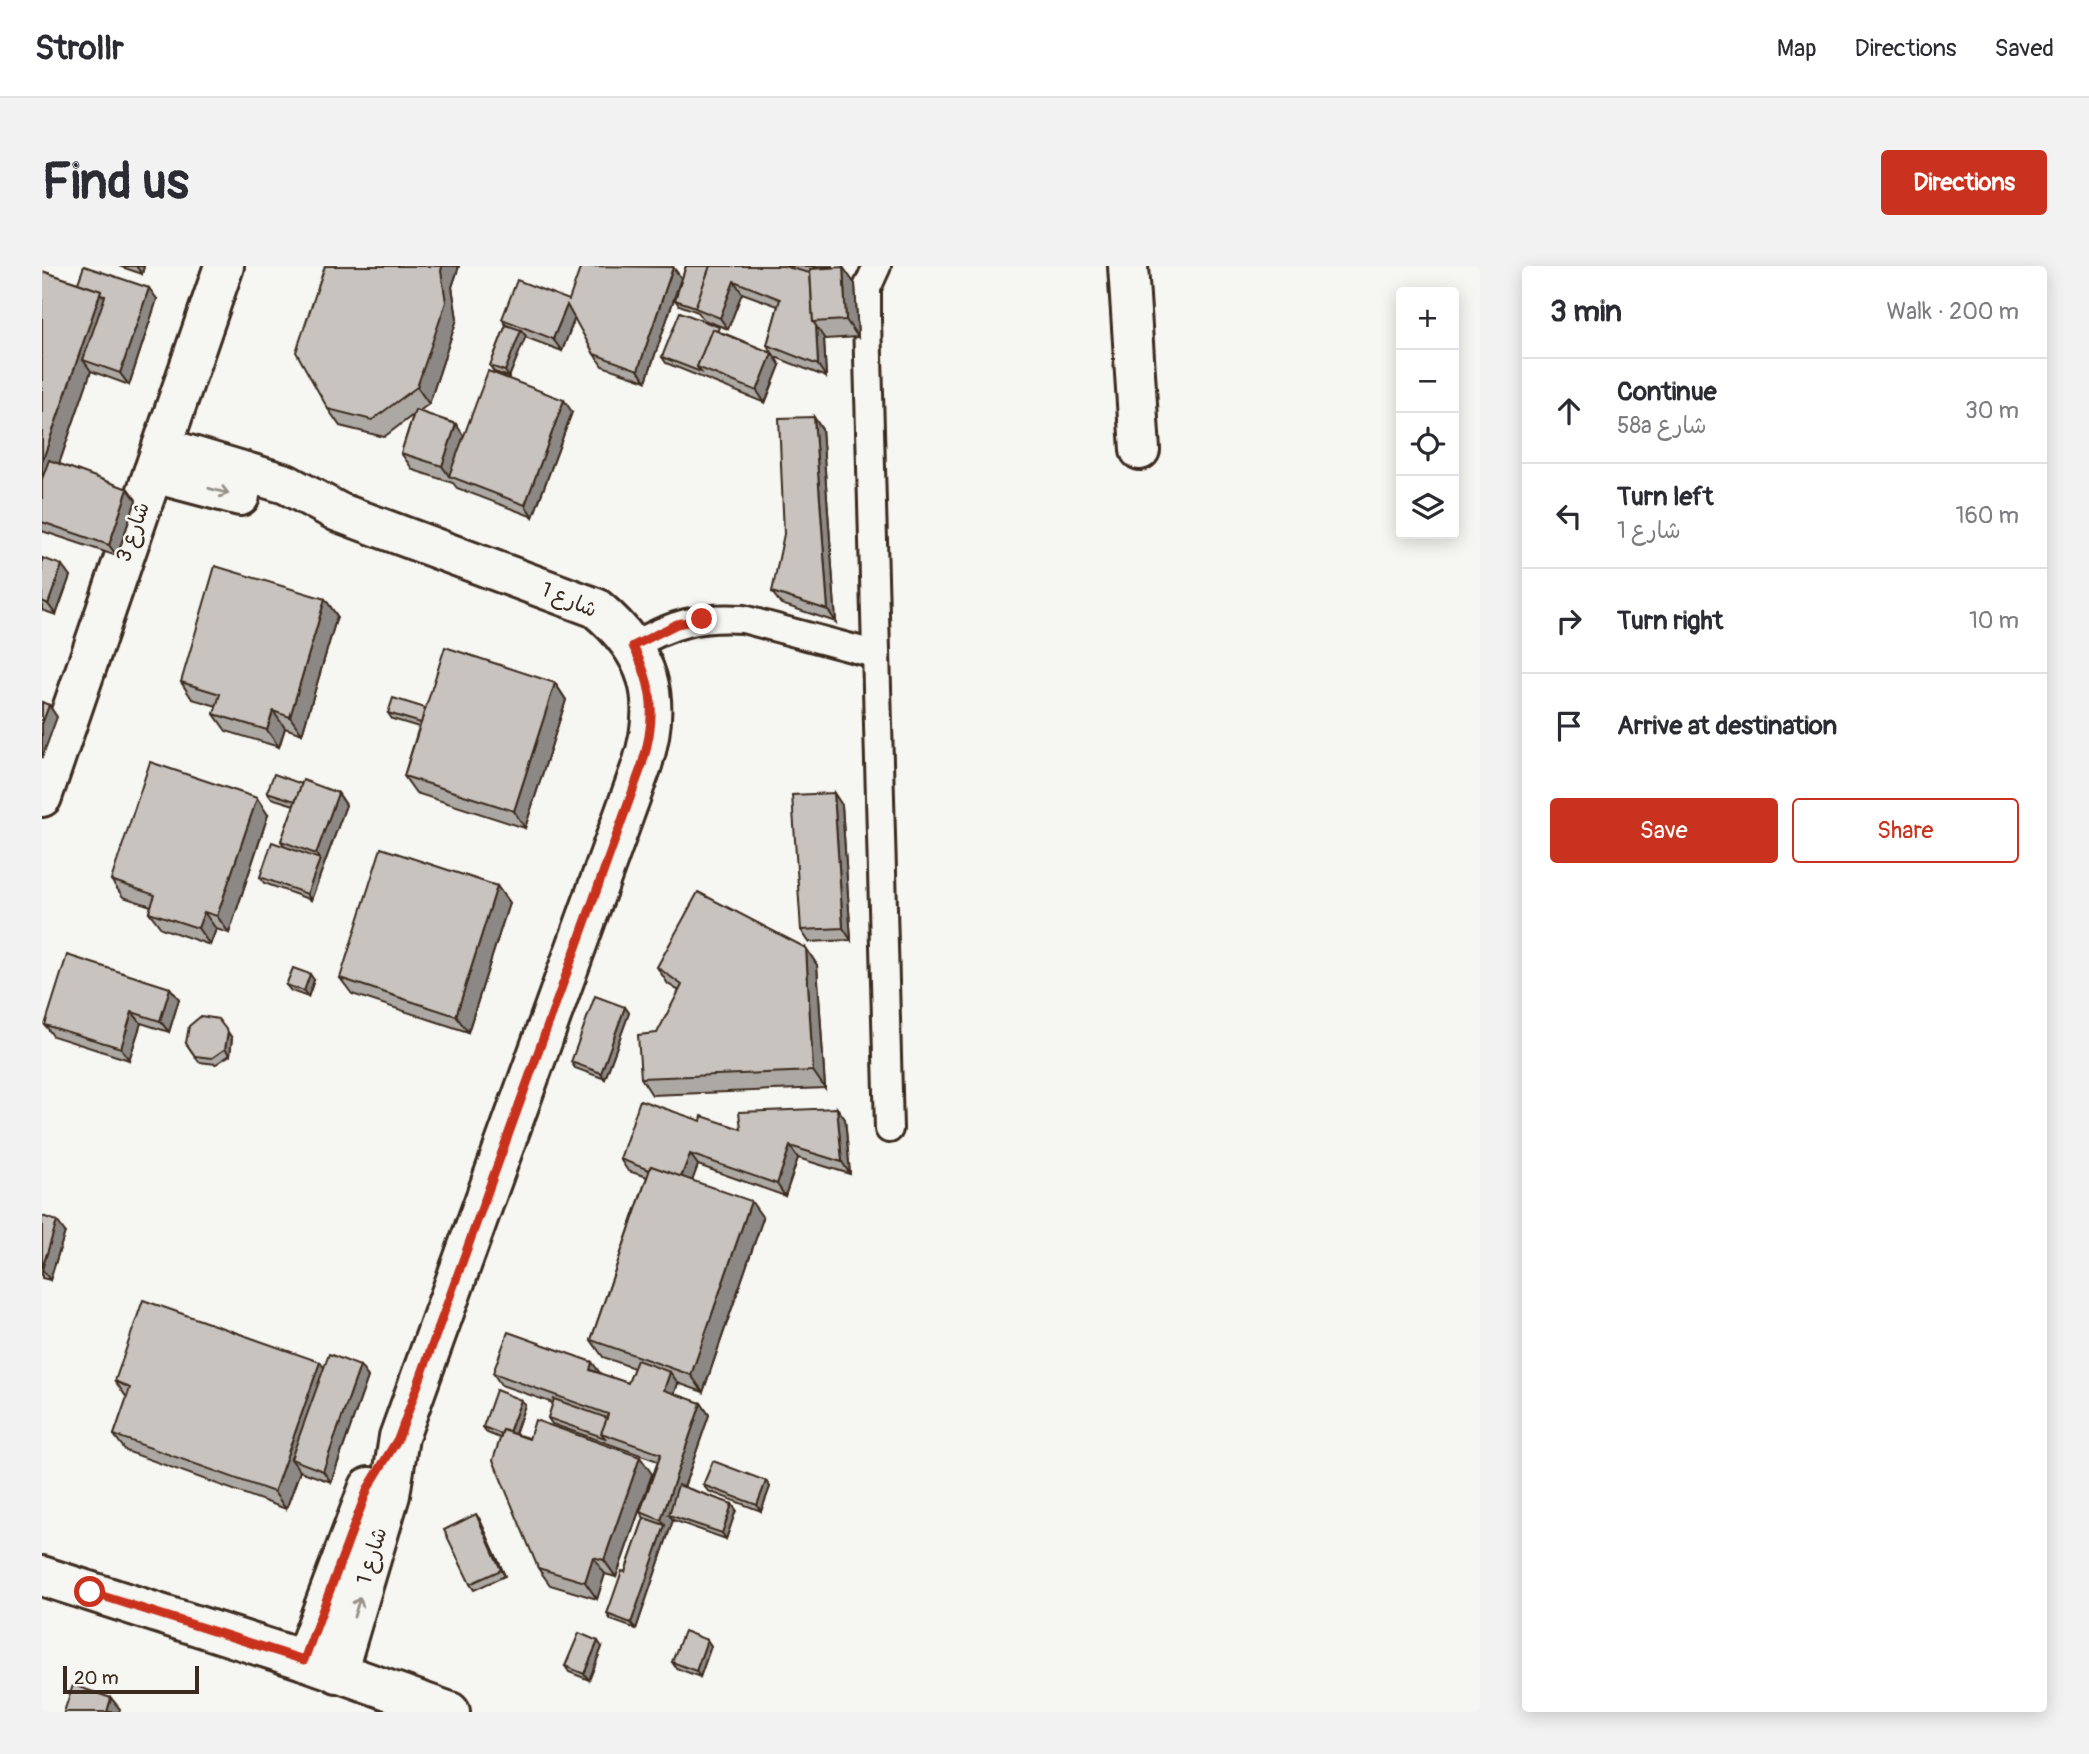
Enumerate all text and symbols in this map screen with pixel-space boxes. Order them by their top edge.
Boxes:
text: Strollr [35,28,124,69]
text: Map [1777,34,1817,63]
text: Directions [1855,34,1956,63]
text: Saved [1994,34,2054,63]
button: Directions [1881,150,2047,215]
text: Find us [42,152,189,213]
map controls [1396,287,1459,539]
button: + [1396,287,1459,350]
text: 3 min [1550,293,1622,330]
text: Walk · 200 m [1886,297,2019,326]
button: − [1396,350,1459,413]
text: Continue [1617,376,1717,408]
icon: ahead [1550,392,1588,430]
text: 30 m [1965,396,2019,425]
text: 58a شارع [1617,411,1707,440]
button: locate [1396,413,1459,476]
button: layers [1396,476,1459,539]
text: Turn left [1617,481,1713,513]
one-way arrow [207,485,230,498]
icon: left [1550,497,1588,535]
street label: شارع 3 [110,498,157,566]
text: 160 m [1955,501,2019,530]
text: شارع 1 [1617,516,1681,545]
street label: شارع 1 [537,576,601,625]
icon: right [1550,602,1588,640]
route end [686,603,717,634]
text: Turn right [1617,605,1723,637]
text: 10 m [1969,606,2019,635]
icon: arrive [1550,707,1588,745]
text: Arrive at destination [1617,710,1837,742]
button: Save [1550,798,1778,863]
button: Share [1792,798,2019,863]
street label: شارع 1 [351,1524,394,1588]
route start [74,1576,105,1607]
one-way arrow [351,1596,364,1618]
scale bar [63,1663,200,1695]
text: 20 m [74,1666,119,1690]

